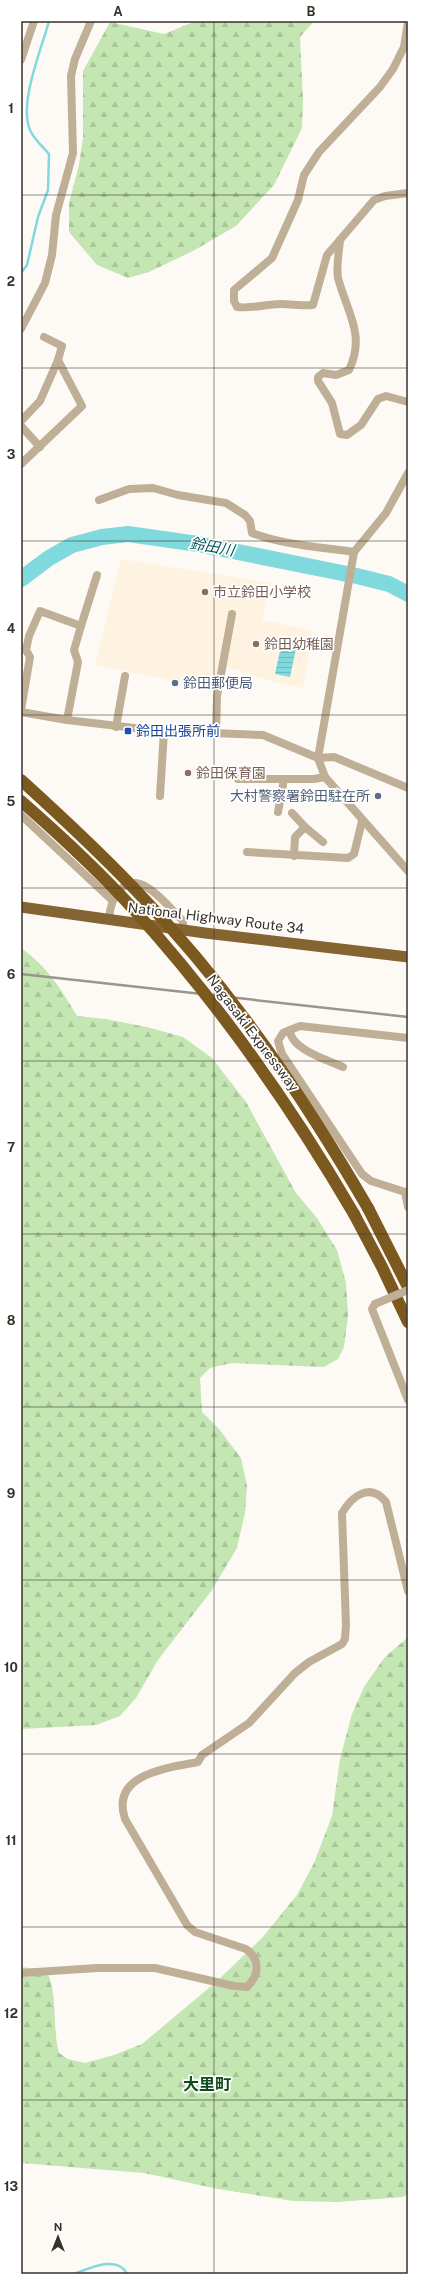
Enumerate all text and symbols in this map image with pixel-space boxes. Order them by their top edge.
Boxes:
text: A [113,4,123,19]
text: B [307,4,316,19]
text: 1 [8,101,14,116]
text: 2 [7,274,15,289]
text: 3 [7,447,16,462]
water label: 鈴田川 [188,534,238,559]
place label: 市立鈴田小学校 [213,584,311,600]
marker: 市立鈴田小学校 [200,587,210,597]
text: 4 [7,621,16,636]
place label: 鈴田幼稚園 [264,636,334,652]
marker: 鈴田幼稚園 [251,639,261,649]
place label: 鈴田郵便局 [183,675,253,691]
marker: 鈴田郵便局 [170,678,180,688]
place label: 鈴田出張所前 [136,723,220,739]
marker: 鈴田出張所前 [123,726,133,736]
place label: 鈴田保育園 [196,765,266,781]
marker: 鈴田保育園 [183,768,193,778]
place label: 大村警察署鈴田駐在所 [230,788,370,804]
marker: 大村警察署鈴田駐在所 [373,791,383,801]
text: 5 [7,794,16,809]
street label: National Highway Route 34 [127,899,305,937]
text: 6 [7,967,16,982]
street label: Nagasaki Expressway [204,972,302,1095]
text: 7 [7,1140,15,1155]
text: 8 [7,1313,16,1328]
text: 9 [7,1486,15,1501]
text: 10 [4,1660,18,1675]
text: 11 [5,1833,17,1848]
text: 12 [4,2006,18,2021]
district label: 大里町 [183,2075,231,2094]
text: 13 [4,2179,18,2194]
north arrow [38,2217,78,2257]
text: N [54,2221,62,2233]

